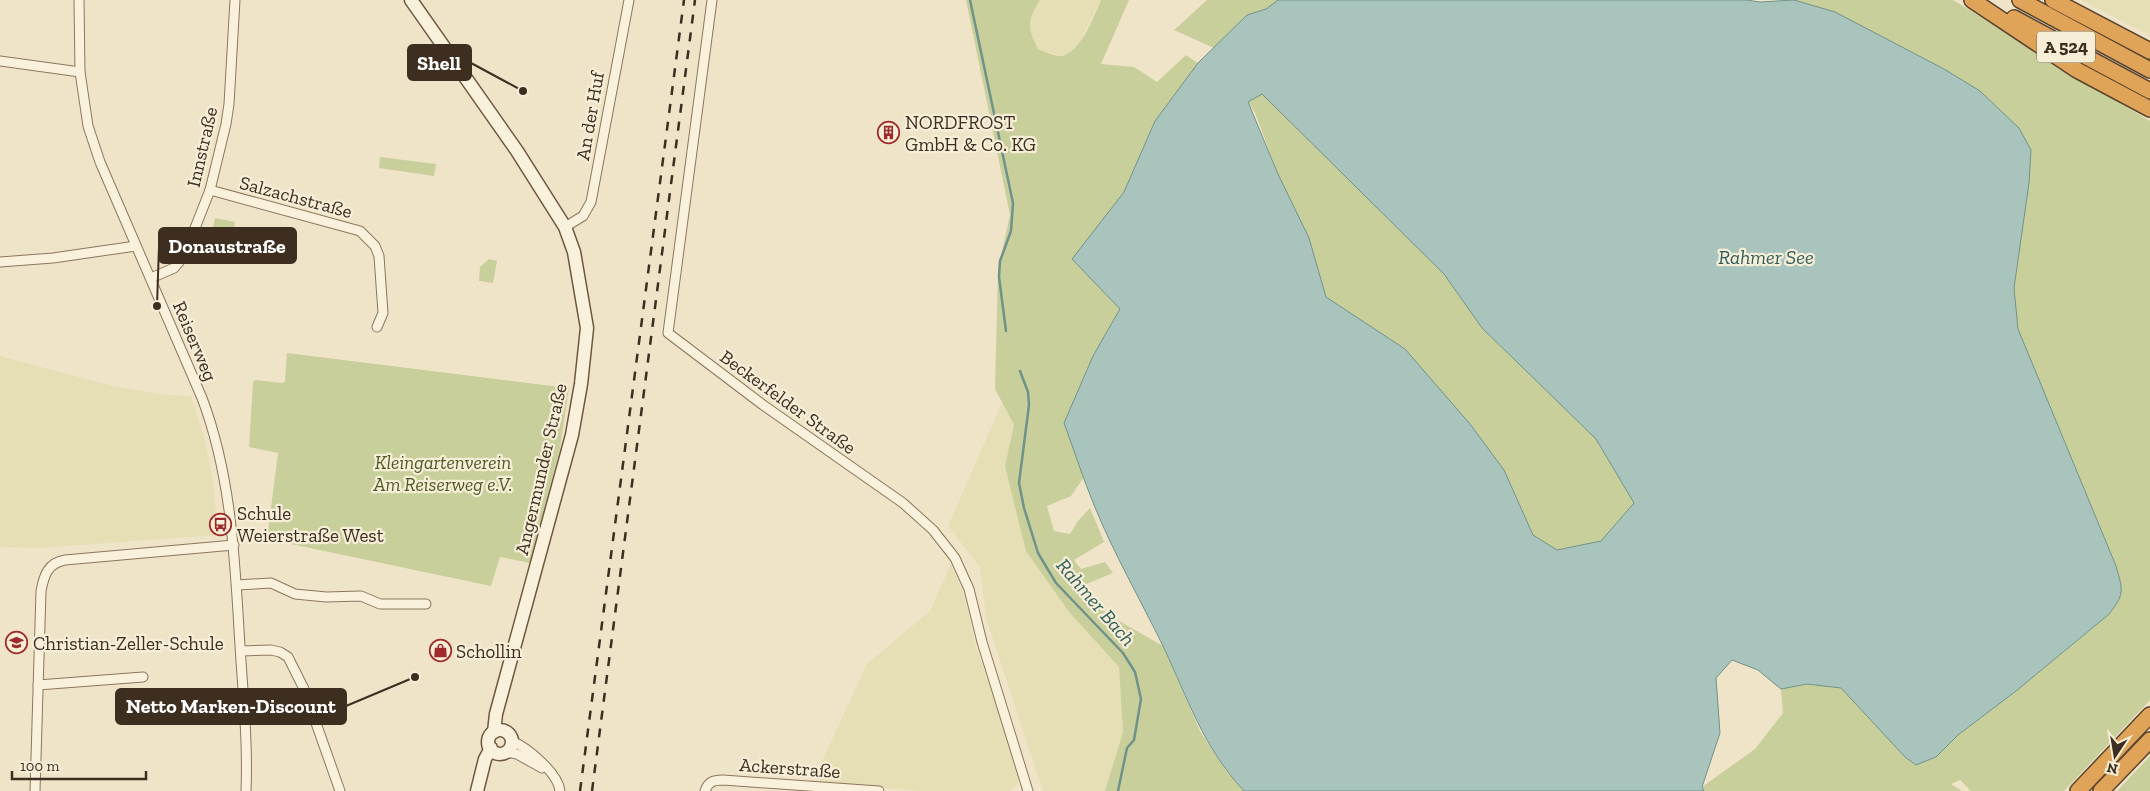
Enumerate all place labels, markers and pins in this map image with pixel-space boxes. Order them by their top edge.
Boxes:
callout: Shell [408,45,471,80]
place label: NORDFROST GmbH & Co. KG [905,111,1036,156]
building icon: NORDFROST GmbH & Co. KG [877,121,901,145]
callout: Donaustraße [159,228,296,263]
place label: Schule Weierstraße West [237,502,384,547]
bus stop icon: Schule Weierstraße West [209,512,233,536]
school or university icon: Christian-Zeller-Schule [5,631,29,655]
place label: Christian-Zeller-Schule [33,632,224,655]
shop icon: Schollin [428,639,452,663]
place label: Schollin [456,640,522,663]
callout: Netto Marken-Discount [116,689,346,724]

